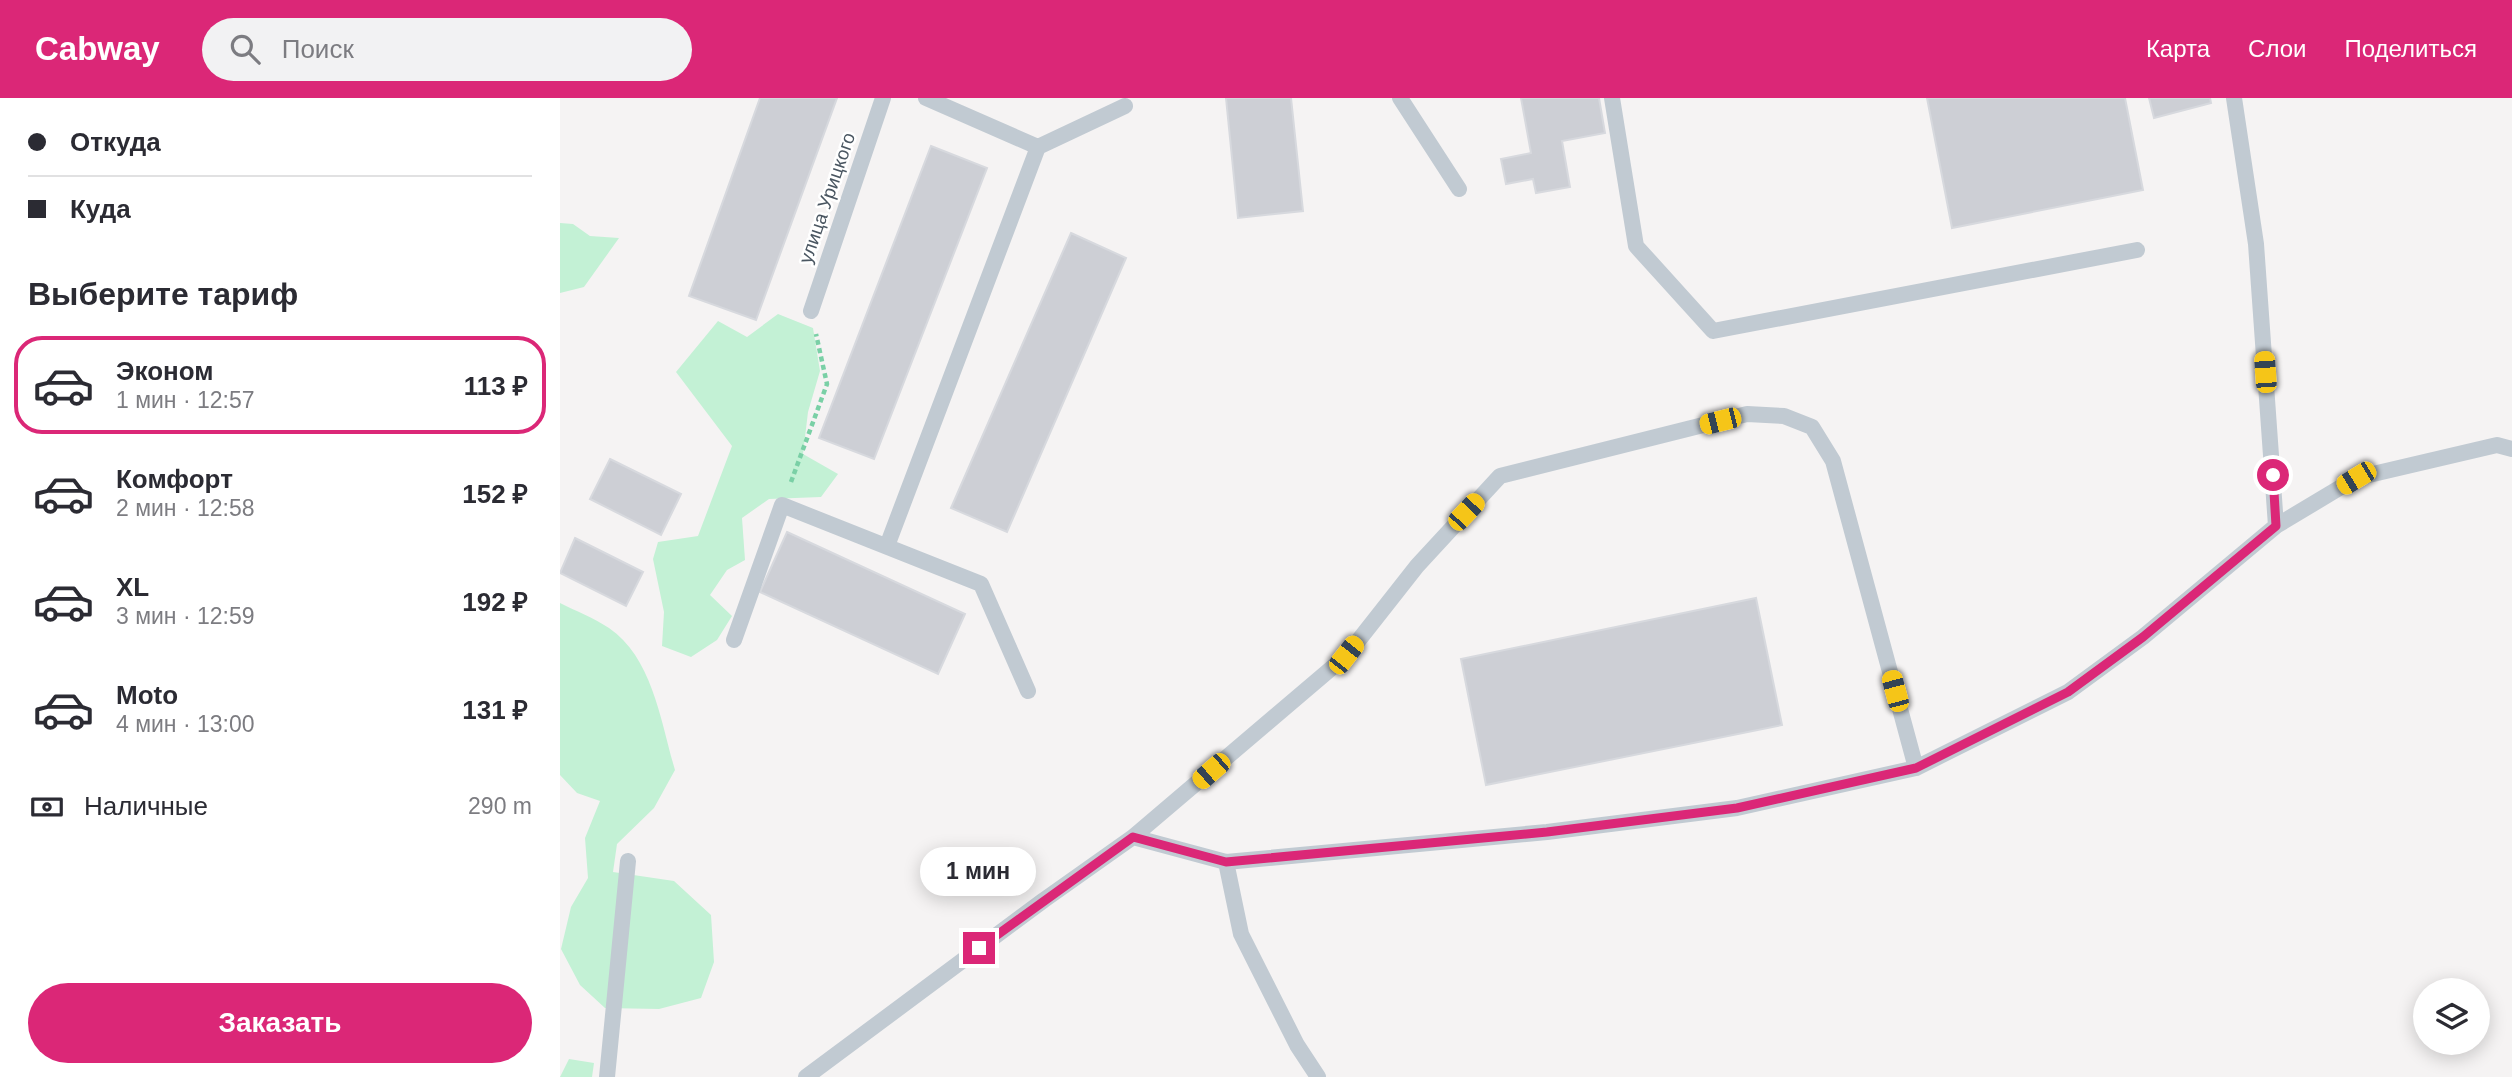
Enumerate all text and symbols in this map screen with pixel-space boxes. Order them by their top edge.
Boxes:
search box [202,18,692,81]
text: Cabway [35,30,160,67]
icon: search [226,30,264,68]
text: Поиск [282,34,354,64]
text: Карта [2146,35,2210,62]
text: Слои [2248,35,2306,62]
text: Поделиться [2344,35,2477,62]
text: Откуда [70,127,161,157]
street label: улица Урицкого [795,130,859,266]
text: Куда [70,194,131,224]
text: Выберите тариф [28,276,298,312]
car [2254,350,2277,394]
icon: car [32,354,95,417]
text: Эконом [116,356,214,386]
text: 113 ₽ [464,371,528,401]
text: 1 мин · 12:57 [116,387,255,413]
car [1698,406,1743,436]
car [2333,458,2380,498]
route start [2257,459,2289,491]
icon: car [32,462,95,525]
text: Комфорт [116,464,233,494]
text: 152 ₽ [462,479,528,509]
car [1444,489,1489,535]
text: 2 мин · 12:58 [116,495,255,521]
icon: car [32,570,95,633]
text: XL [116,572,149,602]
text: 192 ₽ [462,587,528,617]
text: 3 мин · 12:59 [116,603,255,629]
car [1325,632,1368,678]
car [1880,668,1911,714]
icon: car [32,678,95,741]
text: Moto [116,680,178,710]
text: 131 ₽ [462,695,528,725]
text: 4 мин · 13:00 [116,711,255,737]
car [1189,749,1234,793]
icon: cash [28,788,66,826]
text: Наличные [84,791,208,821]
text: 290 m [468,793,532,819]
callout: 1 мин [921,846,1037,896]
text: 1 мин [946,858,1010,884]
route end [963,932,995,964]
map controls [2413,978,2490,1055]
button: layers [2413,978,2490,1055]
button: Заказать [28,983,532,1063]

